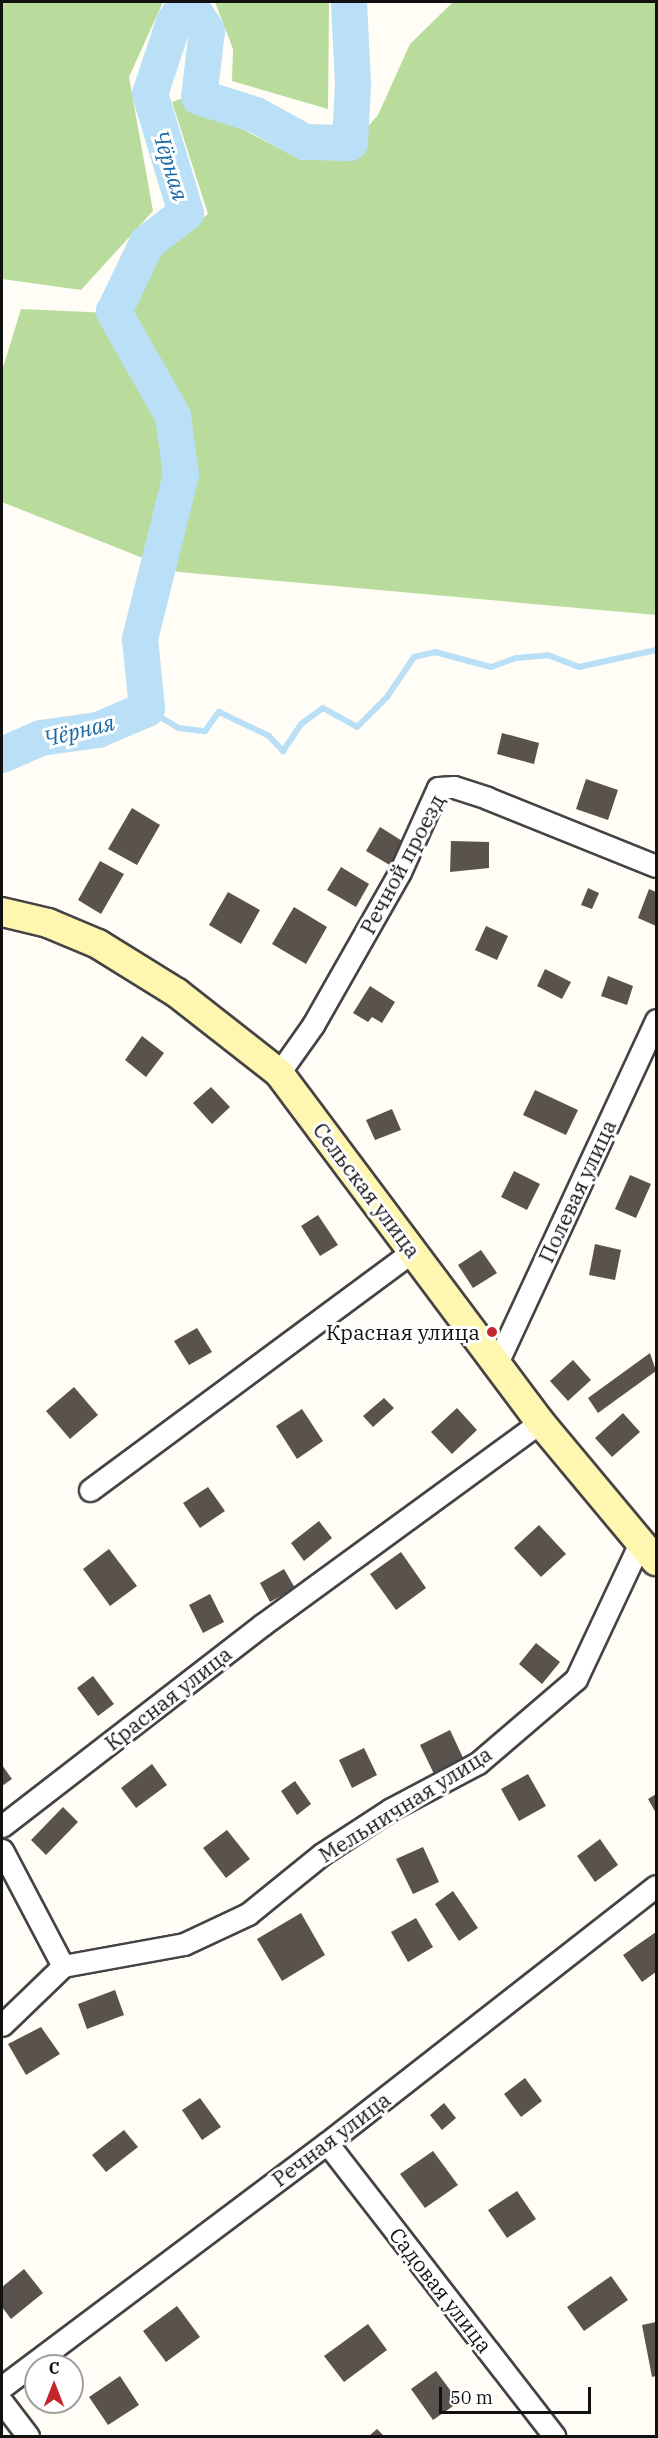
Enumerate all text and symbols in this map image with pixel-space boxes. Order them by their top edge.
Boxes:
water label: Чёрная [148,127,194,203]
water label: Чёрная [41,708,117,752]
street label: Речной проезд [355,790,449,938]
street label: Полевая улица [533,1116,621,1266]
street label: Сельская улица [308,1117,426,1263]
place label: Красная улица [326,1319,480,1345]
marker: Красная улица [485,1325,499,1339]
street label: Красная улица [100,1641,236,1755]
street label: Мельничная улица [314,1741,496,1867]
street label: Речная улица [267,2086,395,2192]
street label: Садовая улица [384,2222,498,2358]
north arrow [24,2354,84,2414]
text: С [49,2358,59,2378]
scale bar [442,2375,594,2413]
text: 50 m [450,2386,493,2409]

